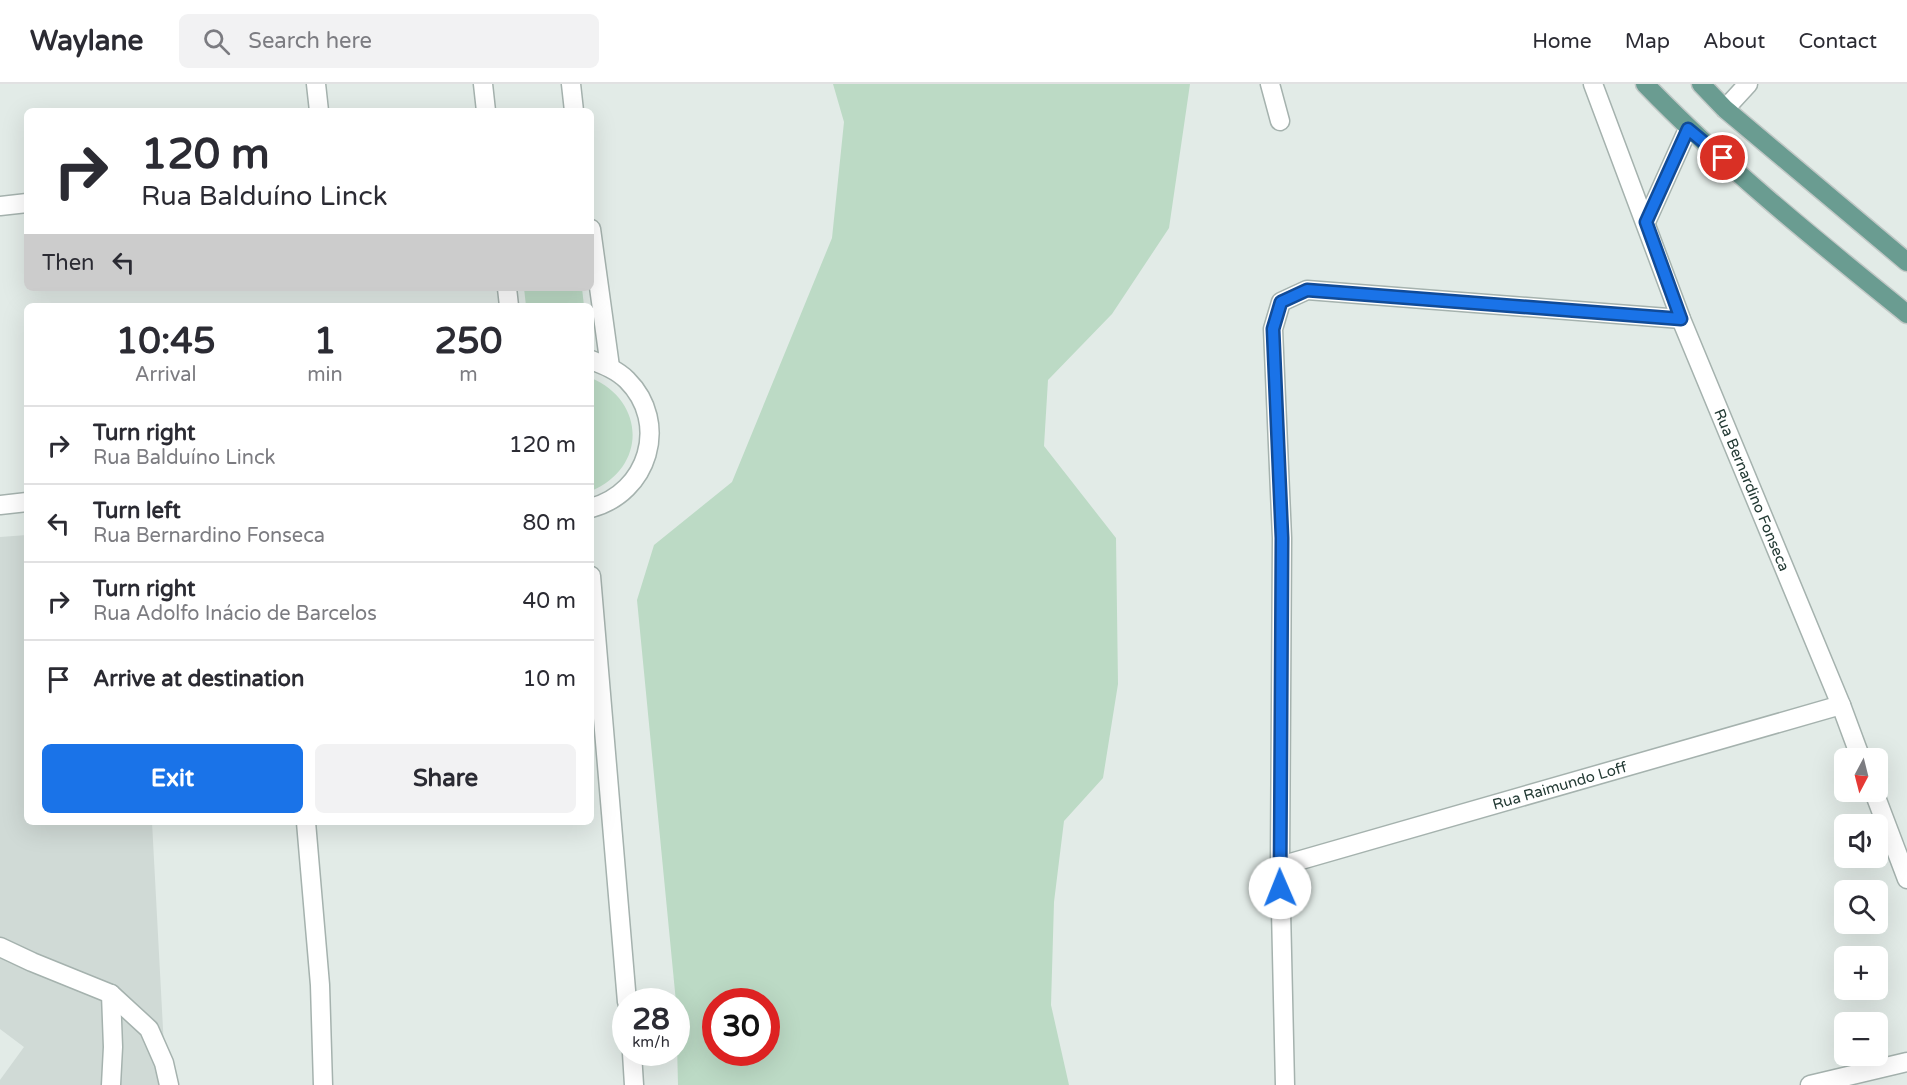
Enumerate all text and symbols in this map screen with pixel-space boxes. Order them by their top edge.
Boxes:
search box [179,14,599,68]
text: Waylane [30,24,143,58]
icon: search [200,25,233,58]
text: Search here [248,28,372,54]
text: Home [1532,29,1592,54]
text: Map [1625,29,1670,54]
text: About [1703,29,1765,54]
text: Contact [1798,29,1877,54]
text: 120 m [141,129,270,180]
icon: right [42,132,120,210]
pin [1697,132,1748,183]
icon: arrive [1706,141,1739,174]
text: Rua Balduíno Linck [141,180,387,213]
icon: left [107,246,140,279]
text: Then [42,250,95,276]
text: 10:45 [116,320,216,363]
text: 1 [314,320,336,363]
text: 250 [434,320,502,363]
text: Arrival [135,363,197,387]
text: min [307,363,343,387]
text: m [459,363,478,387]
street label: Rua Bernardino Fonseca [1710,406,1794,574]
text: Turn right [93,420,195,446]
icon: right [42,429,75,462]
text: 120 m [509,432,576,458]
text: Rua Balduíno Linck [93,446,276,470]
text: Turn left [93,498,181,524]
icon: left [42,507,75,540]
text: 80 m [522,510,576,536]
text: Rua Bernardino Fonseca [93,524,325,548]
text: Turn right [93,576,195,602]
icon: right [42,585,75,618]
text: 40 m [522,588,576,614]
text: Rua Adolfo Inácio de Barcelos [93,602,377,626]
icon: arrive [42,663,75,696]
text: Arrive at destination [93,666,304,692]
text: 10 m [522,666,576,692]
button: Exit [42,744,303,813]
button: Share [315,744,576,813]
north arrow [1834,748,1888,802]
map controls [1834,748,1888,1066]
street label: Rua Raimundo Loff [1490,758,1629,814]
button: sound [1834,814,1888,868]
position arrow [1248,856,1312,920]
button: search [1834,880,1888,934]
button: + [1834,946,1888,1000]
speed limit sign: 30 [702,988,780,1066]
text: 28 [632,1001,670,1038]
button: − [1834,1012,1888,1066]
text: km/h [632,1033,670,1051]

